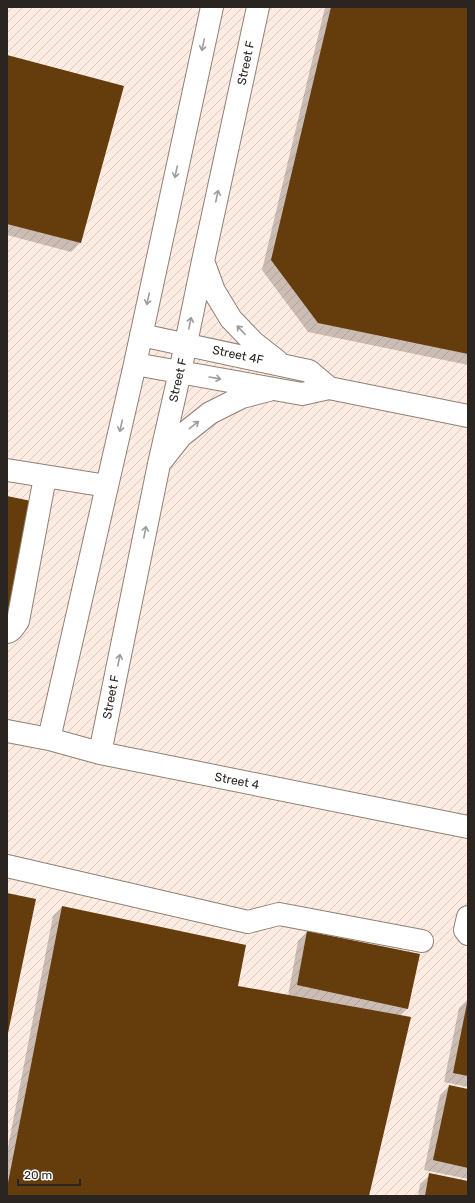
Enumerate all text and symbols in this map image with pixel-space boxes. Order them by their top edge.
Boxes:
one-way arrow [199,38,207,51]
street label: Street F [235,40,257,86]
one-way arrow [171,165,179,178]
one-way arrow [213,190,221,203]
one-way arrow [144,292,152,305]
one-way arrow [187,317,195,330]
one-way arrow [237,325,246,335]
street label: Street 4F [211,343,265,367]
street label: Street F [166,357,190,403]
one-way arrow [208,374,221,382]
one-way arrow [116,419,124,432]
one-way arrow [189,421,200,429]
one-way arrow [141,526,149,539]
one-way arrow [115,653,123,666]
street label: Street F [100,674,122,720]
street label: Street 4 [214,770,261,792]
scale bar [18,1161,80,1187]
text: 20 m [24,1168,52,1182]

